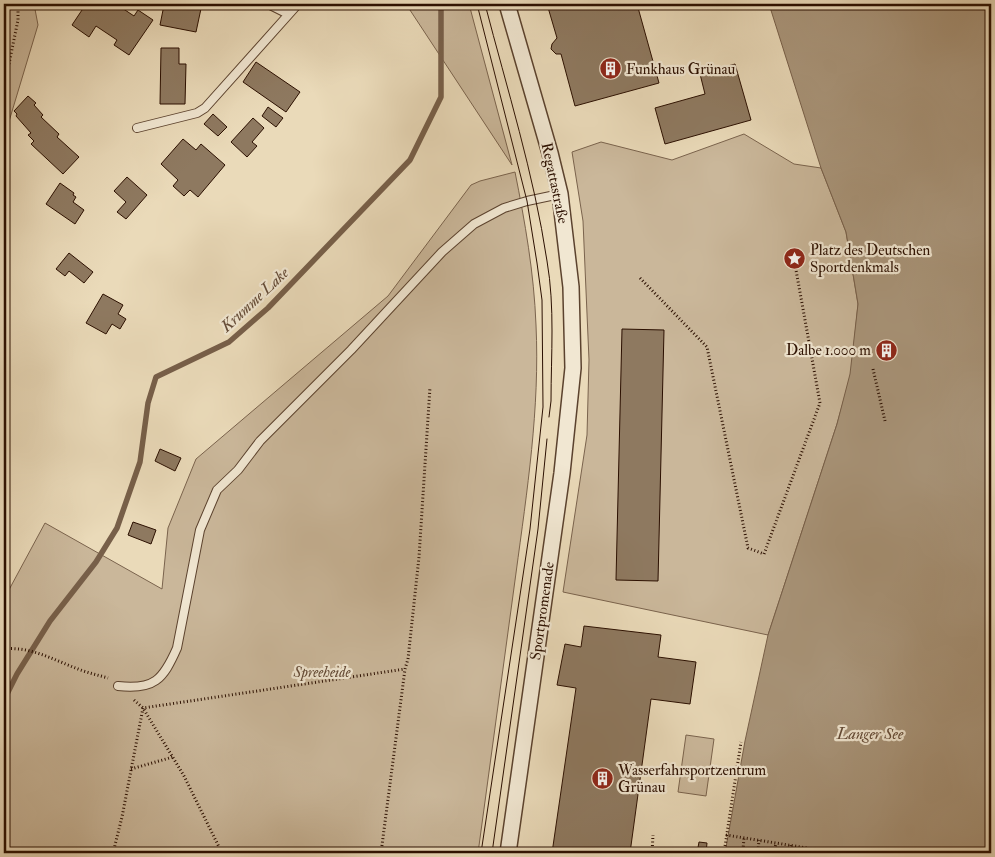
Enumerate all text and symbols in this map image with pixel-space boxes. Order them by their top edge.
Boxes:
building icon: Funkhaus Grünau [598,57,622,81]
place label: Funkhaus Grünau [626,60,736,79]
street label: Regattastraße [537,141,572,225]
place label: Platz des Deutschen Sportdenkmals [810,241,930,278]
place icon: Platz des Deutschen Sportdenkmals [782,247,806,271]
water label: Krumme Lake [216,263,293,337]
building icon: Dalbe 1.000 m [875,338,899,362]
place label: Dalbe 1.000 m [786,341,871,360]
street label: Sportpromenade [526,561,560,662]
park label: Spreeheide [293,663,351,682]
water label: Langer See [836,724,904,744]
place label: Wasserfahrsportzentrum Grünau [617,761,767,797]
building icon: Wasserfahrsportzentrum Grünau [590,767,614,791]

